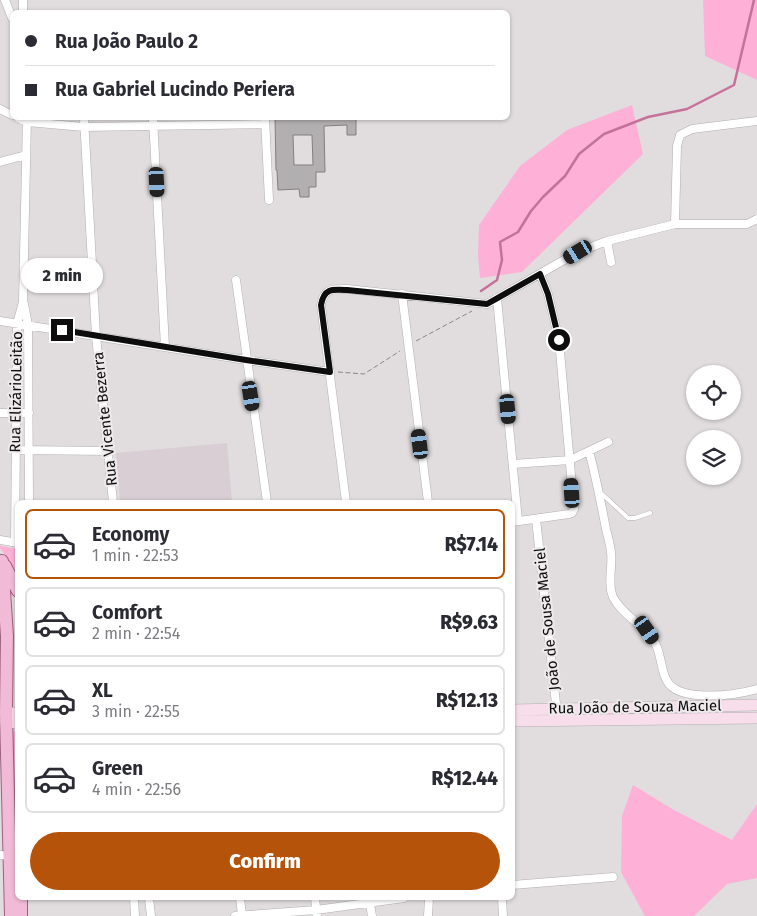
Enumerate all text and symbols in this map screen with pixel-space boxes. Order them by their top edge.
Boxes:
text: Rua João Paulo 2 [55,30,198,53]
text: Rua Gabriel Lucindo Periera [55,78,295,101]
car [148,167,165,197]
car [561,238,594,266]
callout: 2 min [21,258,103,292]
text: 2 min [42,266,82,285]
route end [51,319,73,341]
route start [548,329,570,351]
street label: Rua ElizárioLeitão [6,331,26,453]
street label: Rua Vicente Bezerra [89,351,121,487]
map controls [686,365,741,485]
button: locate [686,365,741,420]
car [241,380,260,412]
car [499,393,516,425]
car [410,428,429,460]
button: layers [686,430,741,485]
car [563,478,580,508]
icon: car [32,522,77,567]
text: Economy [92,523,169,546]
text: R$7.14 [445,533,498,556]
text: 1 min · 22:53 [92,546,179,565]
street label: João de Sousa Maciel [530,546,563,691]
icon: car [32,600,77,645]
text: Comfort [92,601,162,624]
text: R$9.63 [440,611,498,634]
car [632,613,661,647]
text: 2 min · 22:54 [92,624,180,643]
icon: car [32,678,77,723]
text: XL [92,679,113,702]
text: R$12.13 [436,689,498,712]
street label: Rua João de Souza Maciel [548,696,722,718]
text: 3 min · 22:55 [92,702,180,721]
icon: car [32,756,77,801]
text: Green [92,757,143,780]
text: R$12.44 [432,767,498,790]
text: 4 min · 22:56 [92,780,181,799]
button: Confirm [30,832,500,890]

